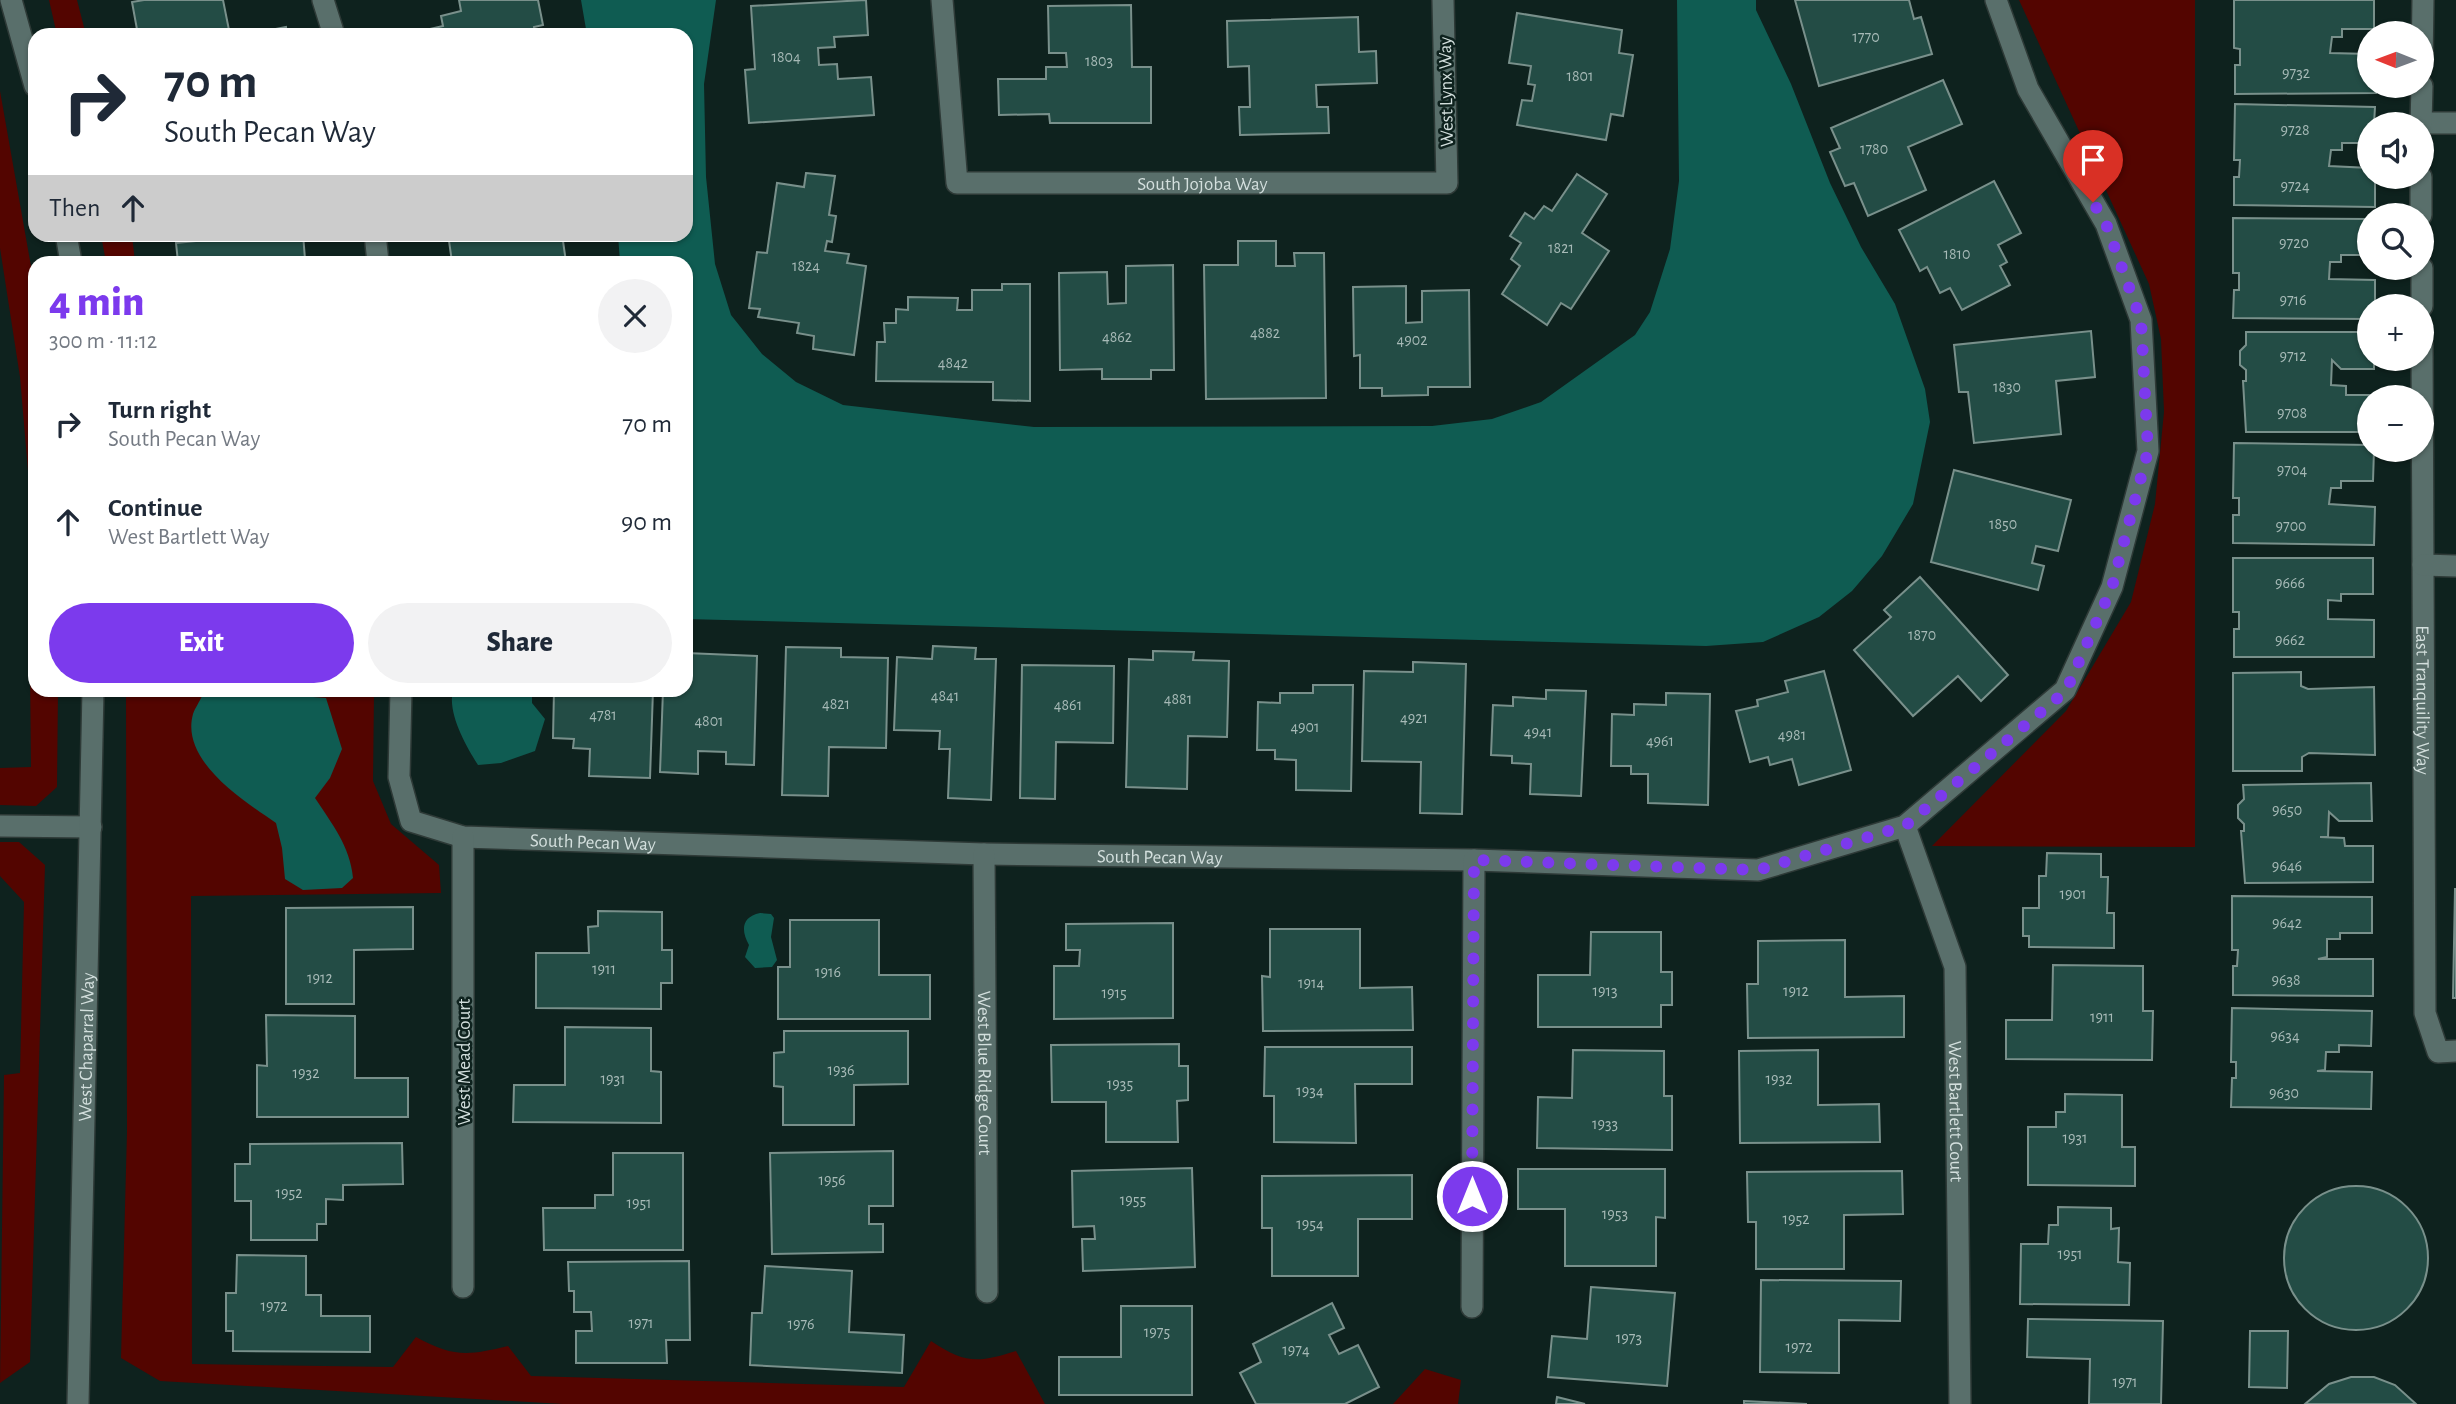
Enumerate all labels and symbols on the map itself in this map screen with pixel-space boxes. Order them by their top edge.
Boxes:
north arrow [2357,21,2434,98]
house number: 1770 [1852,29,1880,45]
street label: West Lynx Way [1436,37,1457,147]
house number: 1804 [771,49,801,65]
house number: 1803 [1085,53,1113,69]
house number: 9732 [2282,65,2310,81]
house number: 1801 [1566,68,1594,84]
house number: 9728 [2280,122,2310,138]
pin [2063,130,2123,202]
house number: 1780 [1860,141,1888,157]
street label: South Jojoba Way [1137,175,1268,194]
house number: 9724 [2280,178,2310,194]
house number: 9720 [2279,235,2309,251]
house number: 1821 [1548,240,1574,256]
house number: 1810 [1943,246,1971,262]
house number: 1824 [792,258,820,274]
house number: 9716 [2279,292,2307,308]
house number: 4882 [1250,325,1280,341]
house number: 4862 [1102,329,1132,345]
house number: 4902 [1397,332,1427,348]
house number: 9712 [2280,348,2306,364]
house number: 4842 [938,355,968,371]
house number: 1830 [1993,379,2021,395]
house number: 9708 [2277,405,2307,421]
house number: 9704 [2277,462,2307,478]
house number: 1850 [1989,516,2017,532]
house number: 9700 [2275,518,2307,534]
house number: 9666 [2275,575,2305,591]
street label: East Tranquility Way [2412,625,2432,775]
house number: 1870 [1908,627,1936,643]
house number: 9662 [2275,632,2305,648]
house number: 4841 [931,688,959,704]
house number: 4881 [1164,691,1192,707]
house number: 4821 [822,696,850,712]
house number: 4861 [1054,697,1082,713]
house number: 4781 [589,707,617,723]
house number: 4921 [1400,710,1428,726]
house number: 4801 [694,713,724,729]
house number: 4901 [1290,719,1320,735]
house number: 4941 [1524,724,1552,740]
house number: 4981 [1778,727,1806,743]
house number: 4961 [1646,733,1674,749]
house number: 9650 [2272,802,2302,818]
street label: South Pecan Way [530,831,656,854]
street label: South Pecan Way [1097,847,1223,868]
house number: 9646 [2272,858,2302,874]
house number: 1901 [2060,886,2086,902]
house number: 9642 [2272,915,2302,931]
house number: 1911 [592,961,616,977]
house number: 1916 [815,964,841,980]
house number: 1912 [307,970,333,986]
street label: West Chaparral Way [76,972,98,1122]
house number: 9638 [2271,972,2301,988]
house number: 1914 [1298,975,1324,991]
house number: 1913 [1592,983,1618,999]
house number: 1912 [1783,983,1809,999]
house number: 1915 [1101,985,1127,1001]
street label: West Blue Ridge Court [974,991,994,1155]
street label: West Mead Court [455,999,474,1125]
house number: 1911 [2090,1009,2114,1025]
house number: 9634 [2270,1028,2300,1044]
street label: West Bartlett Court [1945,1041,1965,1182]
house number: 1936 [827,1062,855,1078]
house number: 1932 [293,1065,319,1081]
house number: 1931 [600,1071,626,1087]
house number: 1932 [1766,1071,1792,1087]
house number: 1935 [1107,1076,1133,1092]
house number: 1934 [1296,1083,1324,1099]
house number: 9630 [2269,1085,2299,1101]
house number: 1933 [1592,1116,1618,1132]
house number: 1931 [2062,1130,2088,1146]
position arrow [1435,1159,1509,1233]
house number: 1956 [818,1172,846,1188]
house number: 1952 [276,1185,303,1201]
house number: 1955 [1120,1192,1146,1208]
house number: 1951 [626,1195,652,1211]
house number: 1953 [1602,1206,1628,1222]
house number: 1952 [1783,1211,1810,1227]
house number: 1954 [1296,1216,1324,1232]
house number: 1951 [2057,1246,2083,1262]
house number: 1972 [261,1298,287,1314]
house number: 1971 [628,1315,654,1331]
house number: 1976 [787,1316,815,1332]
house number: 1975 [1144,1324,1170,1340]
house number: 1973 [1616,1330,1642,1346]
house number: 1972 [1786,1339,1812,1355]
house number: 1974 [1282,1342,1310,1358]
house number: 1971 [2112,1374,2138,1390]

